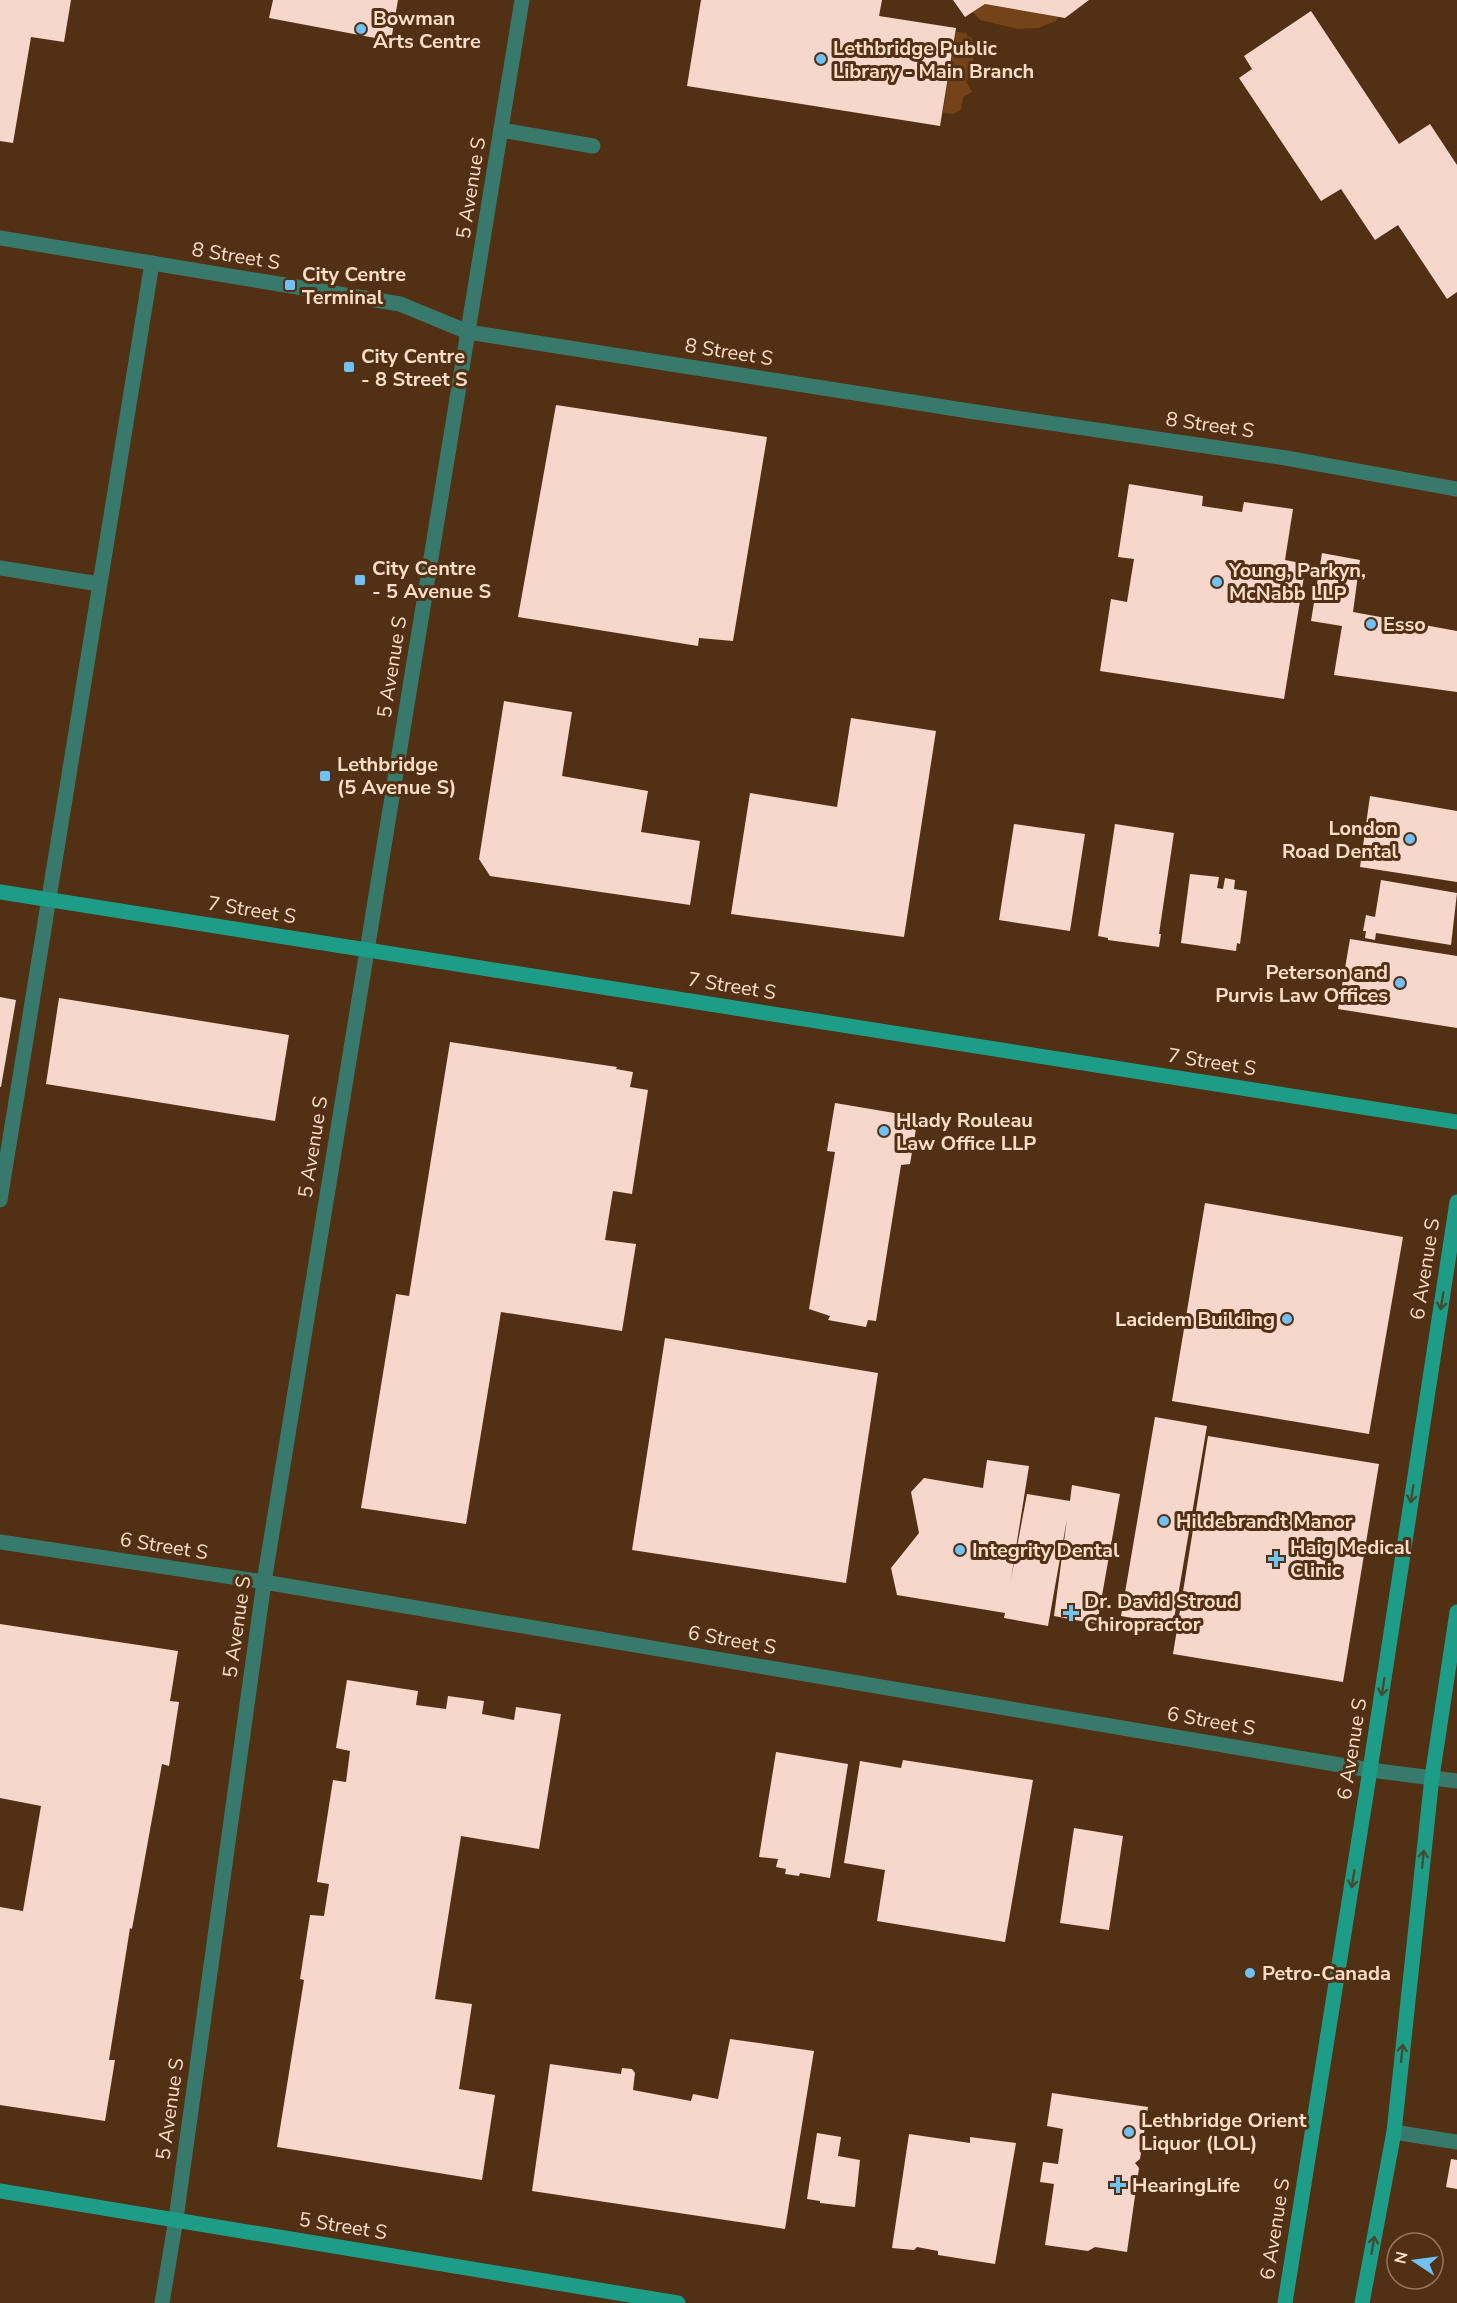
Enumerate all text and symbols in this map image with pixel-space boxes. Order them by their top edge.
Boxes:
place label: Bowman Arts Centre [373,5,481,55]
marker: Bowman Arts Centre [354,22,368,36]
place label: Lethbridge Public Library - Main Branch [833,35,1034,85]
marker: Lethbridge Public Library - Main Branch [814,52,828,66]
street label: 5 Avenue S [450,135,492,241]
street label: 8 Street S [190,236,282,276]
place label: City Centre Terminal [302,261,406,311]
marker: City Centre Terminal [283,278,297,292]
street label: 8 Street S [683,332,775,372]
place label: City Centre - 8 Street S [361,343,468,393]
marker: City Centre - 8 Street S [342,360,356,374]
street label: 8 Street S [1164,405,1256,445]
place label: City Centre - 5 Avenue S [372,555,491,605]
place label: Young, Parkyn, McNabb LLP [1228,557,1366,607]
marker: City Centre - 5 Avenue S [353,573,367,587]
marker: Young, Parkyn, McNabb LLP [1210,575,1224,589]
place label: Esso [1383,611,1426,638]
street label: 5 Avenue S [371,614,413,720]
marker: Esso [1364,617,1378,631]
place label: Lethbridge (5 Avenue S) [337,751,456,801]
marker: Lethbridge (5 Avenue S) [318,769,332,783]
place label: London Road Dental [1282,815,1399,865]
marker: London Road Dental [1403,832,1417,846]
street label: 7 Street S [206,890,298,930]
place label: Peterson and Purvis Law Offices [1215,959,1388,1009]
street label: 7 Street S [686,966,778,1006]
marker: Peterson and Purvis Law Offices [1393,976,1407,990]
street label: 7 Street S [1166,1042,1258,1082]
street label: 5 Avenue S [292,1094,334,1200]
place label: Hlady Rouleau Law Office LLP [896,1107,1036,1157]
marker: Hlady Rouleau Law Office LLP [877,1124,891,1138]
street label: 6 Avenue S [1404,1216,1446,1322]
one-way arrow [1436,1291,1447,1311]
place label: Lacidem Building [1115,1306,1275,1333]
marker: Lacidem Building [1280,1312,1294,1326]
one-way arrow [1407,1484,1418,1503]
place label: Hildebrandt Manor [1176,1508,1353,1535]
marker: Hildebrandt Manor [1157,1514,1171,1528]
street label: 6 Street S [118,1526,210,1566]
place label: Haig Medical Clinic [1290,1534,1412,1584]
place label: Integrity Dental [972,1537,1120,1564]
marker: Integrity Dental [953,1543,967,1557]
marker: Haig Medical Clinic [1267,1550,1285,1568]
street label: 5 Avenue S [216,1574,258,1680]
place label: Dr. David Stroud Chiropractor [1084,1588,1239,1638]
marker: Dr. David Stroud Chiropractor [1062,1604,1080,1622]
street label: 6 Street S [686,1619,778,1661]
one-way arrow [1377,1676,1388,1696]
street label: 6 Avenue S [1331,1696,1373,1802]
street label: 6 Street S [1165,1700,1257,1742]
one-way arrow [1418,1850,1429,1869]
one-way arrow [1347,1869,1358,1889]
place label: Petro-Canada [1262,1960,1391,1987]
marker: Petro-Canada [1243,1966,1257,1980]
one-way arrow [1397,2043,1408,2063]
street label: 5 Avenue S [149,2056,191,2162]
place label: Lethbridge Orient Liquor (LOL) [1141,2107,1307,2157]
marker: Lethbridge Orient Liquor (LOL) [1122,2125,1136,2139]
place label: HearingLife [1132,2172,1240,2199]
marker: HearingLife [1109,2176,1127,2194]
street label: 6 Avenue S [1254,2176,1296,2282]
street label: 5 Street S [297,2206,389,2246]
north arrow [1385,2231,1445,2291]
one-way arrow [1368,2236,1379,2256]
text: N [1389,2250,1413,2266]

